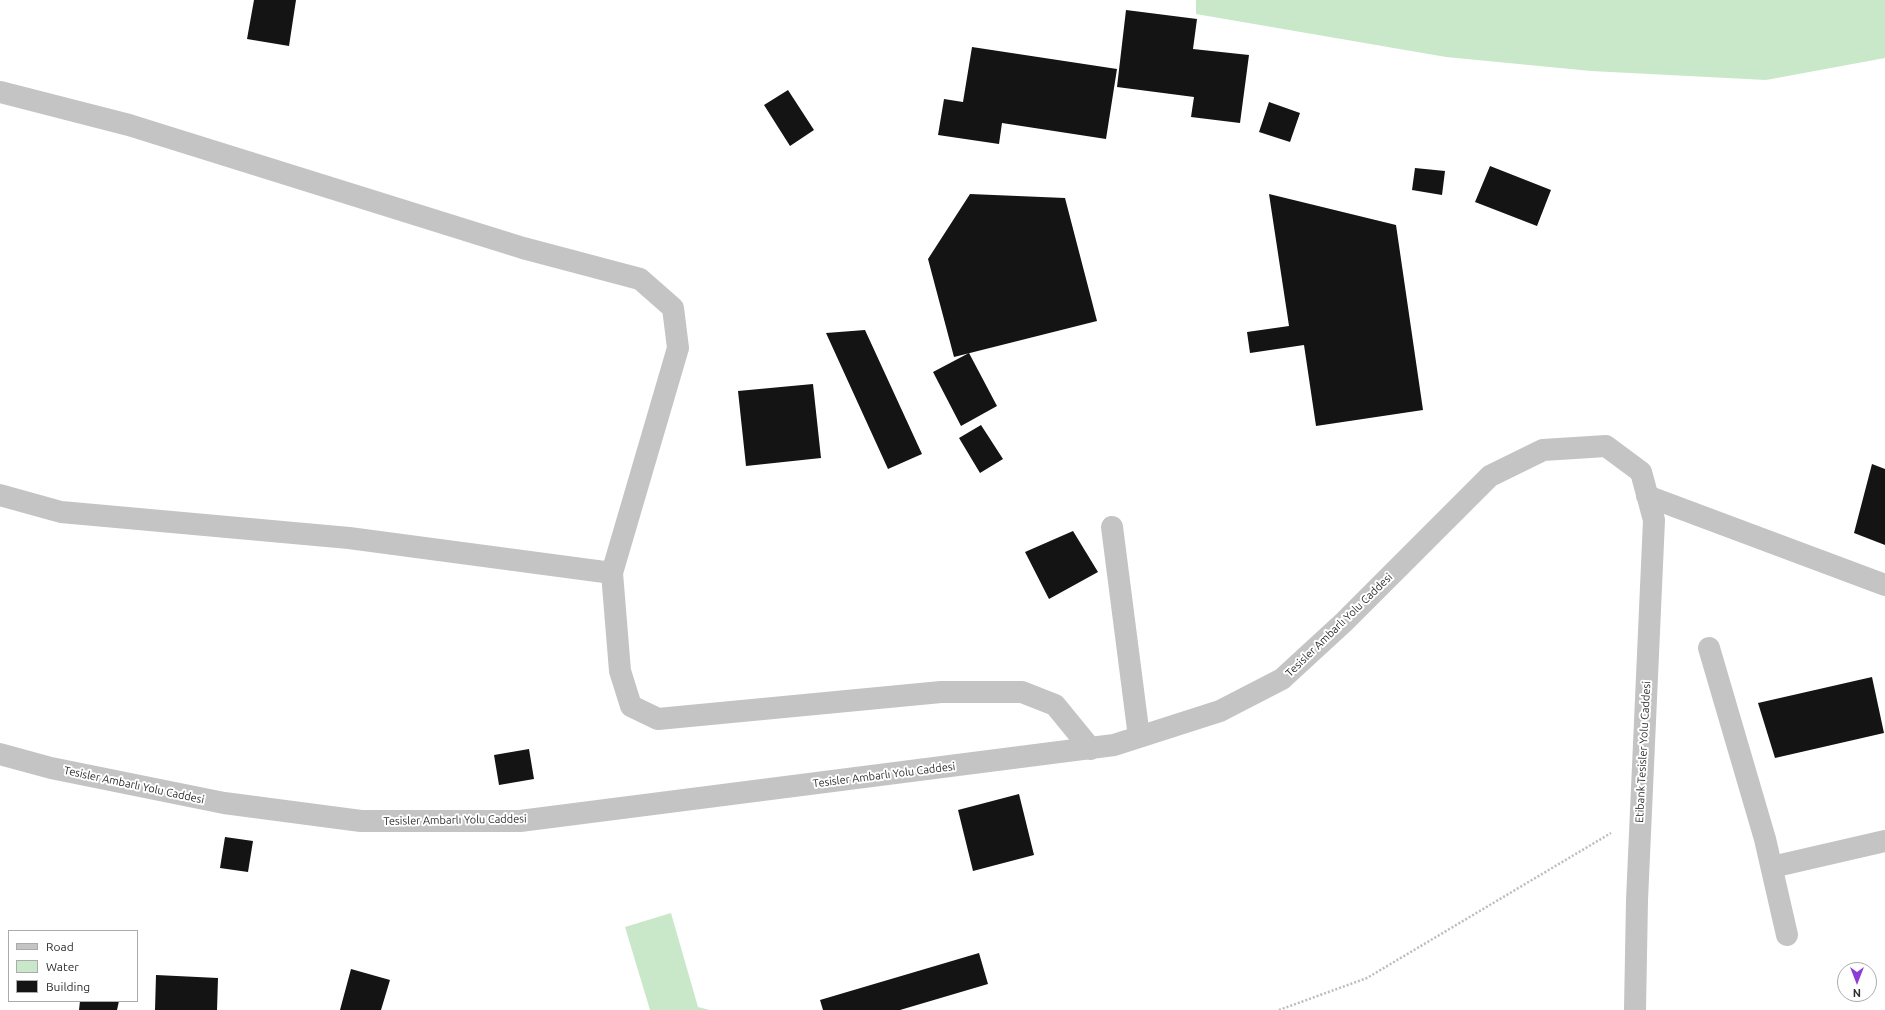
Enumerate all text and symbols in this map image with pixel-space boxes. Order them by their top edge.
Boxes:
street label: Tesisler Ambarlı Yolu Caddesi [1283,570,1395,680]
street label: Etibank Tesisler Yolu Caddesi [1633,681,1653,823]
street label: Tesisler Ambarlı Yolu Caddesi [812,760,956,790]
street label: Tesisler Ambarlı Yolu Caddesi [63,764,205,806]
street label: Tesisler Ambarlı Yolu Caddesi [383,812,527,828]
legend [8,930,138,1002]
text: Road [46,940,74,953]
text: Water [46,960,79,973]
north arrow [1837,962,1877,1002]
text: Building [46,980,90,993]
text: N [1853,987,1861,999]

